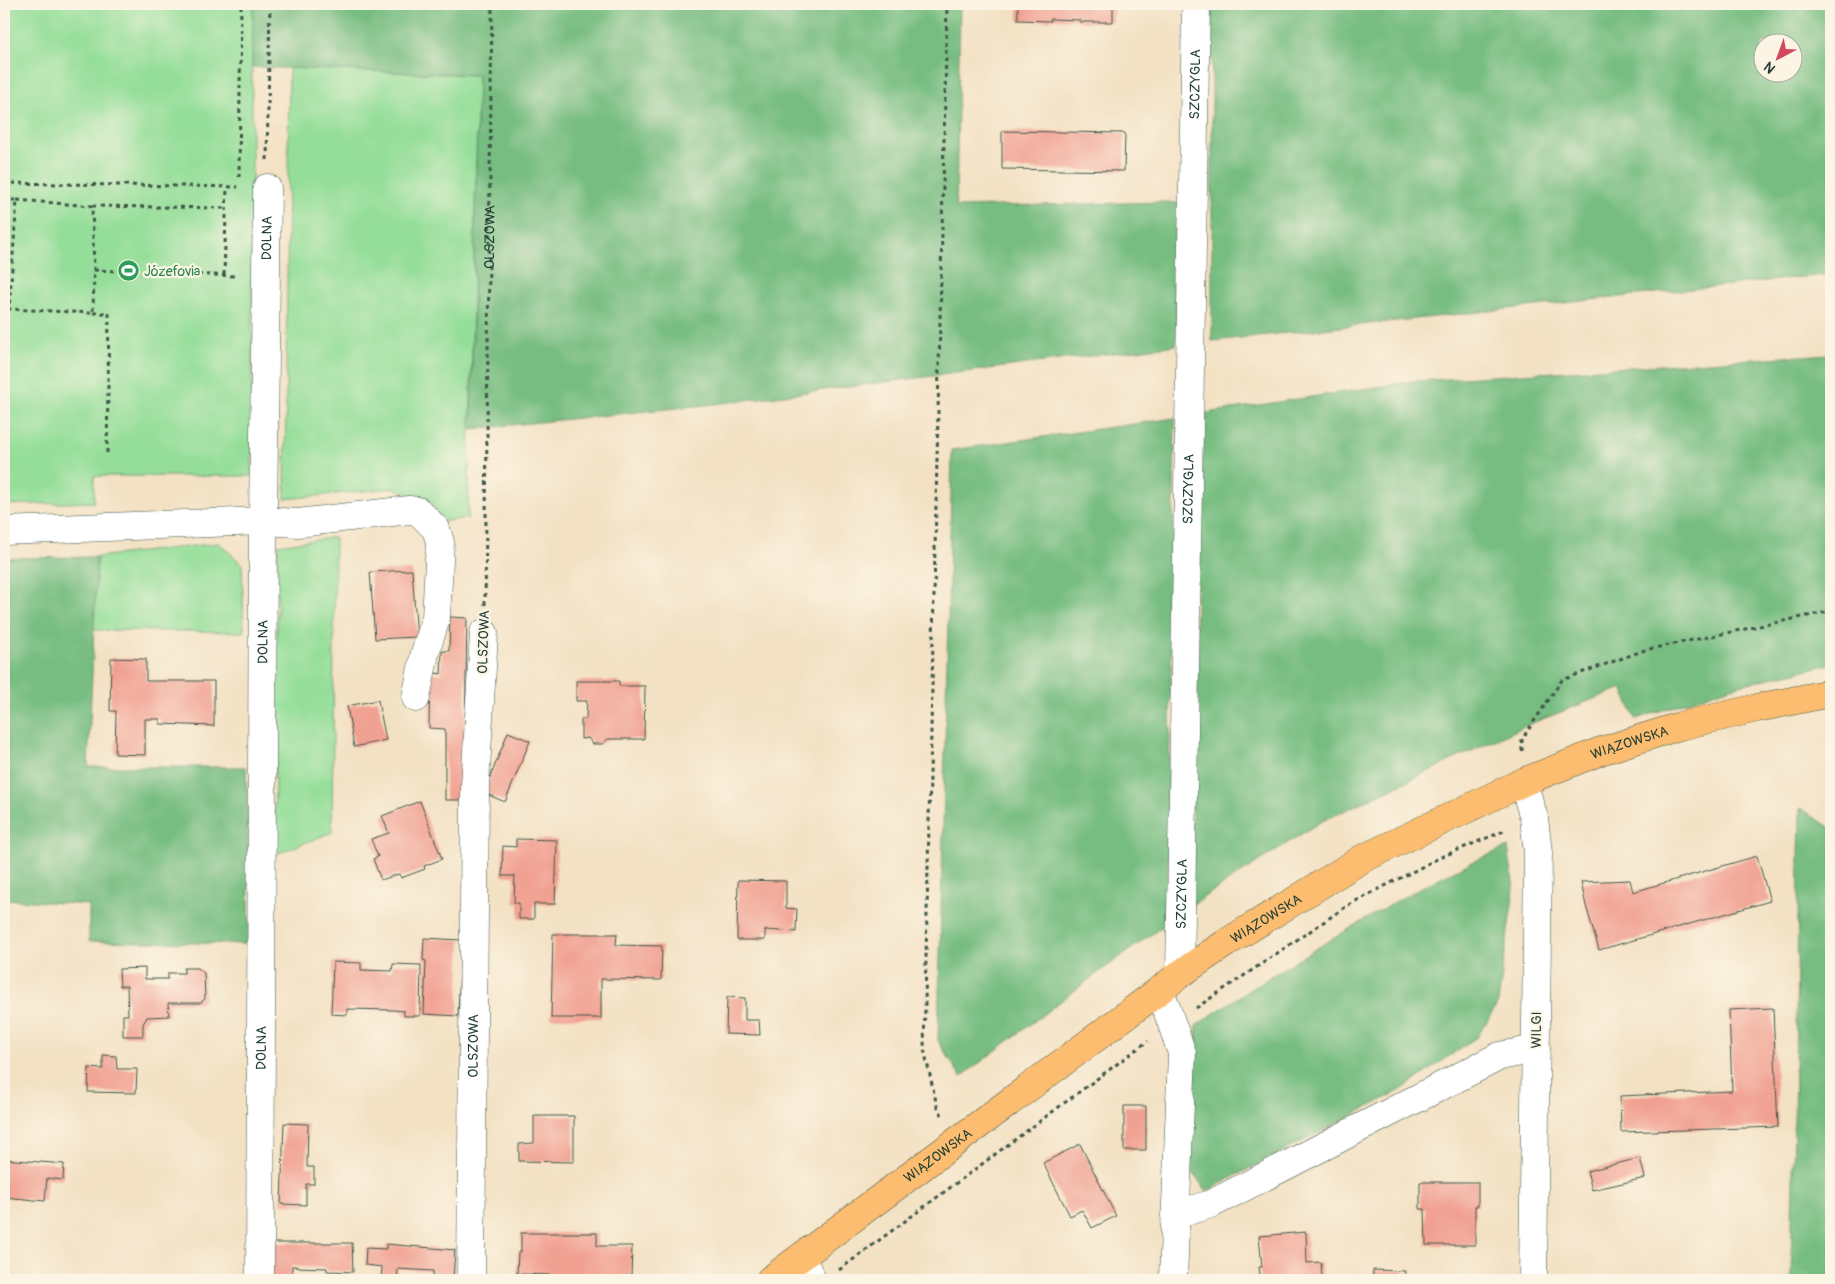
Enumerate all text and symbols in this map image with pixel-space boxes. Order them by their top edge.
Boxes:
north arrow [1752,32,1802,82]
street label: SZCZYGLA [1186,49,1204,119]
text: N [1761,58,1779,77]
street label: OLSZOWA [481,205,499,269]
street label: DOLNA [258,216,276,260]
sports icon: Józefovia [116,259,140,283]
place label: Józefovia [144,263,200,280]
street label: SZCZYGLA [1179,454,1198,524]
street label: OLSZOWA [474,610,493,674]
street label: DOLNA [254,620,272,664]
street label: WIĄZOWSKA [1588,722,1670,763]
street label: SZCZYGLA [1173,859,1191,929]
street label: WIĄZOWSKA [1227,890,1305,947]
street label: WILGI [1528,1011,1545,1049]
street label: OLSZOWA [465,1014,482,1078]
street label: DOLNA [253,1026,270,1070]
street label: WIĄZOWSKA [901,1125,975,1187]

